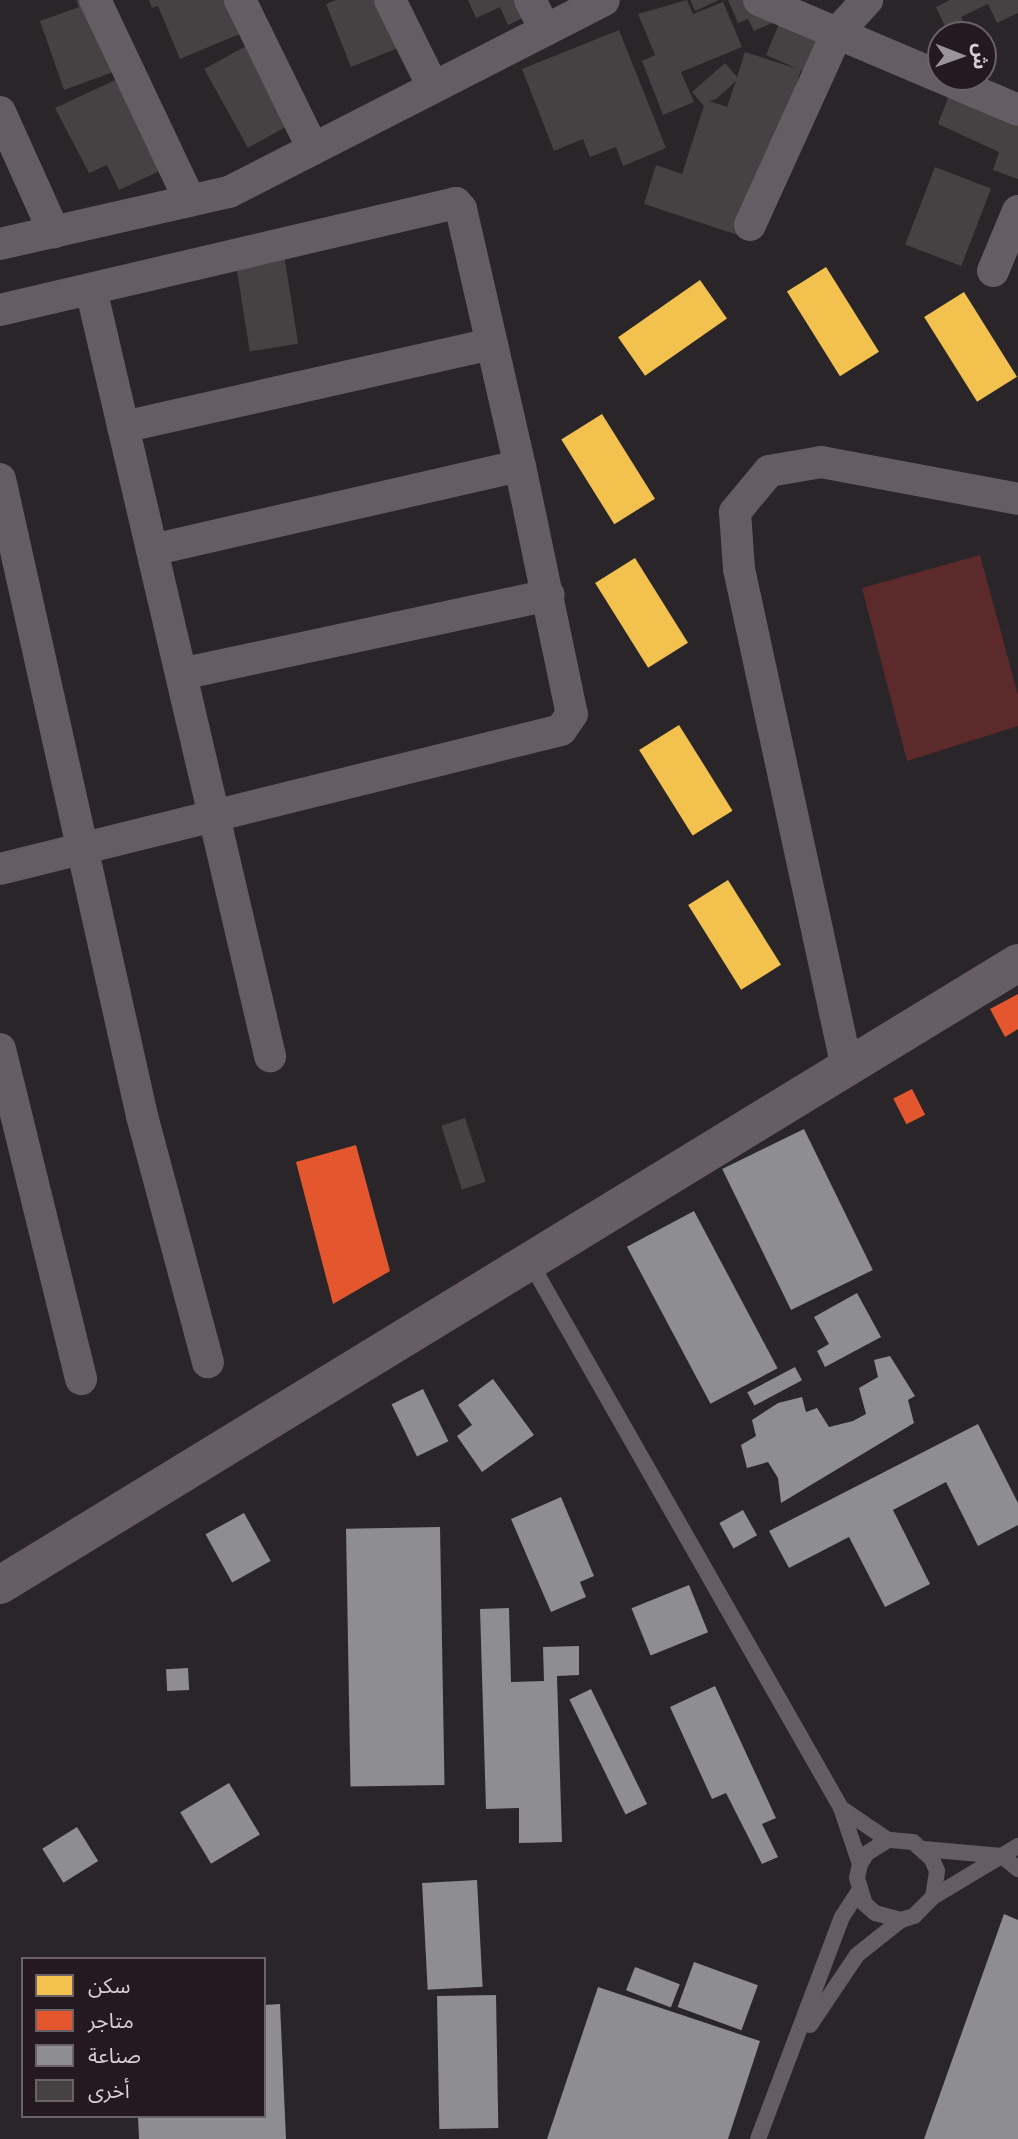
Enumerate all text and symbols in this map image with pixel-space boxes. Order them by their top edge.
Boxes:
north arrow [927,21,997,91]
text: ش [969,43,993,70]
legend [21,1957,266,2118]
text: سكن [88,1971,130,1999]
text: متاجر [88,2006,134,2034]
text: صناعة [88,2041,141,2069]
text: أخرى [88,2076,130,2104]

